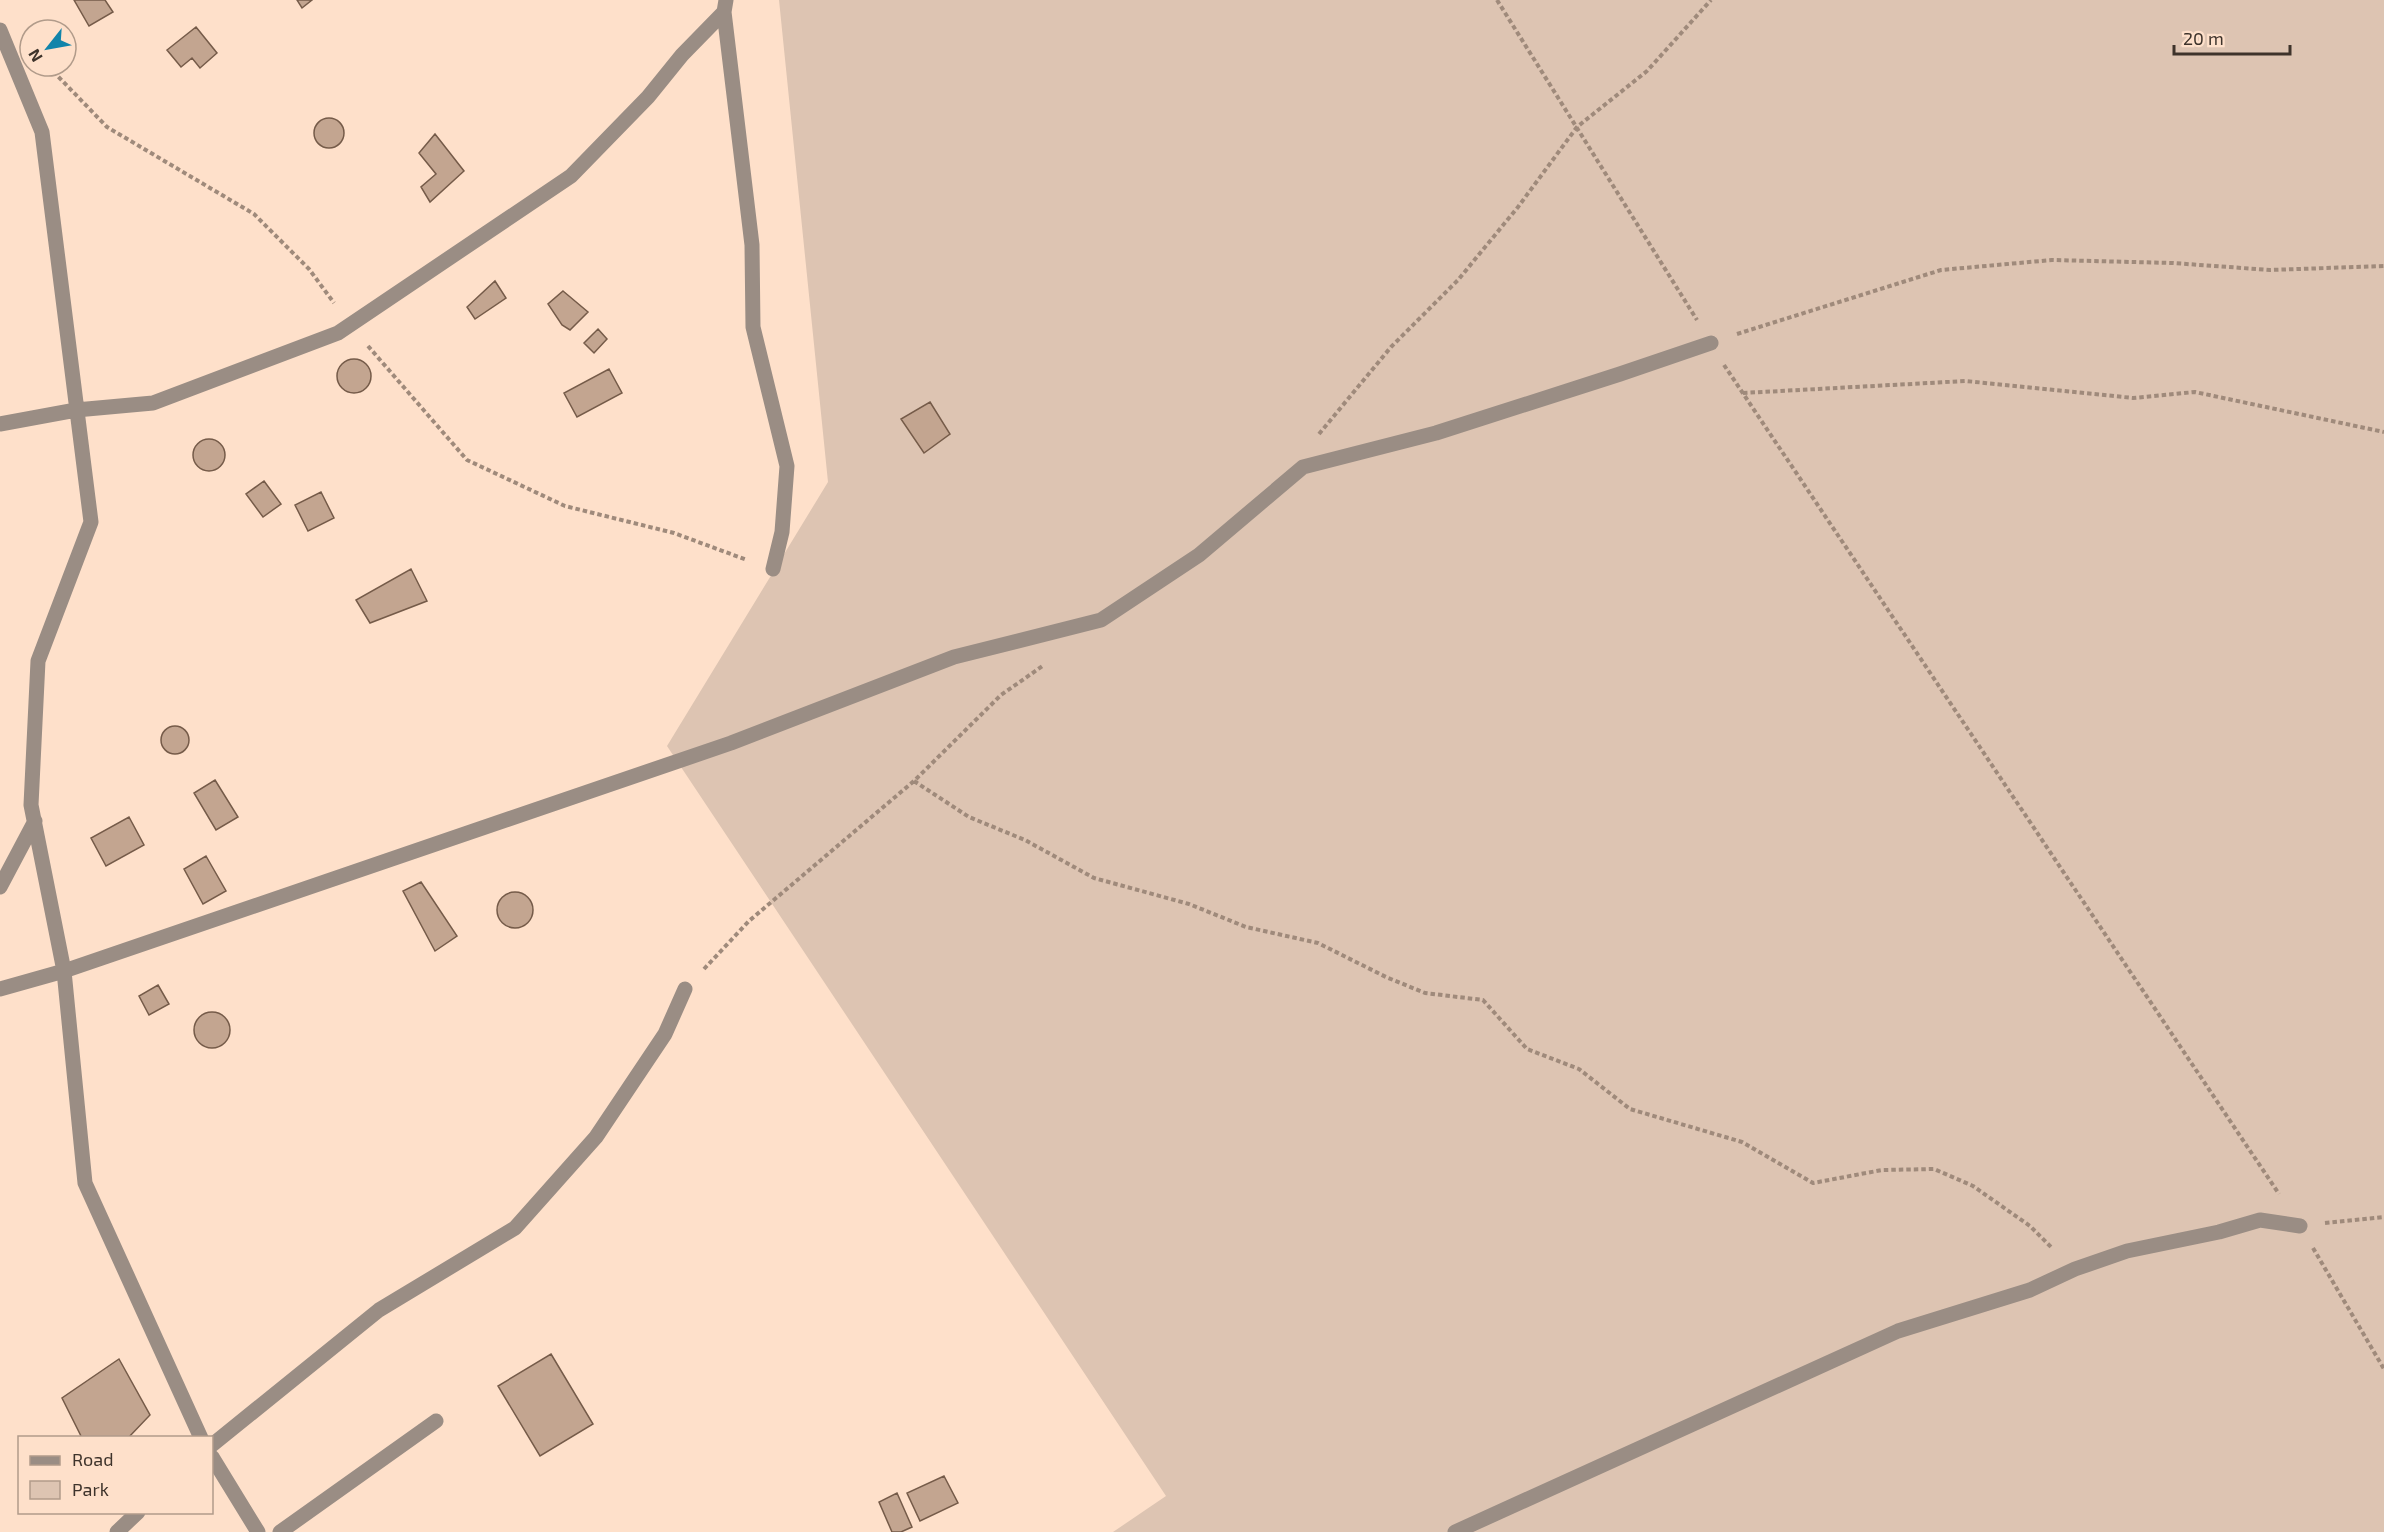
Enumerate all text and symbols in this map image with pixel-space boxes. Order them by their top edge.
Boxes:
north arrow [18,18,78,78]
scale bar [2174,18,2290,56]
text: 20 m [2183,27,2224,49]
text: N [24,46,46,66]
legend [18,1436,213,1514]
text: Road [72,1448,113,1470]
text: Park [72,1478,109,1500]

